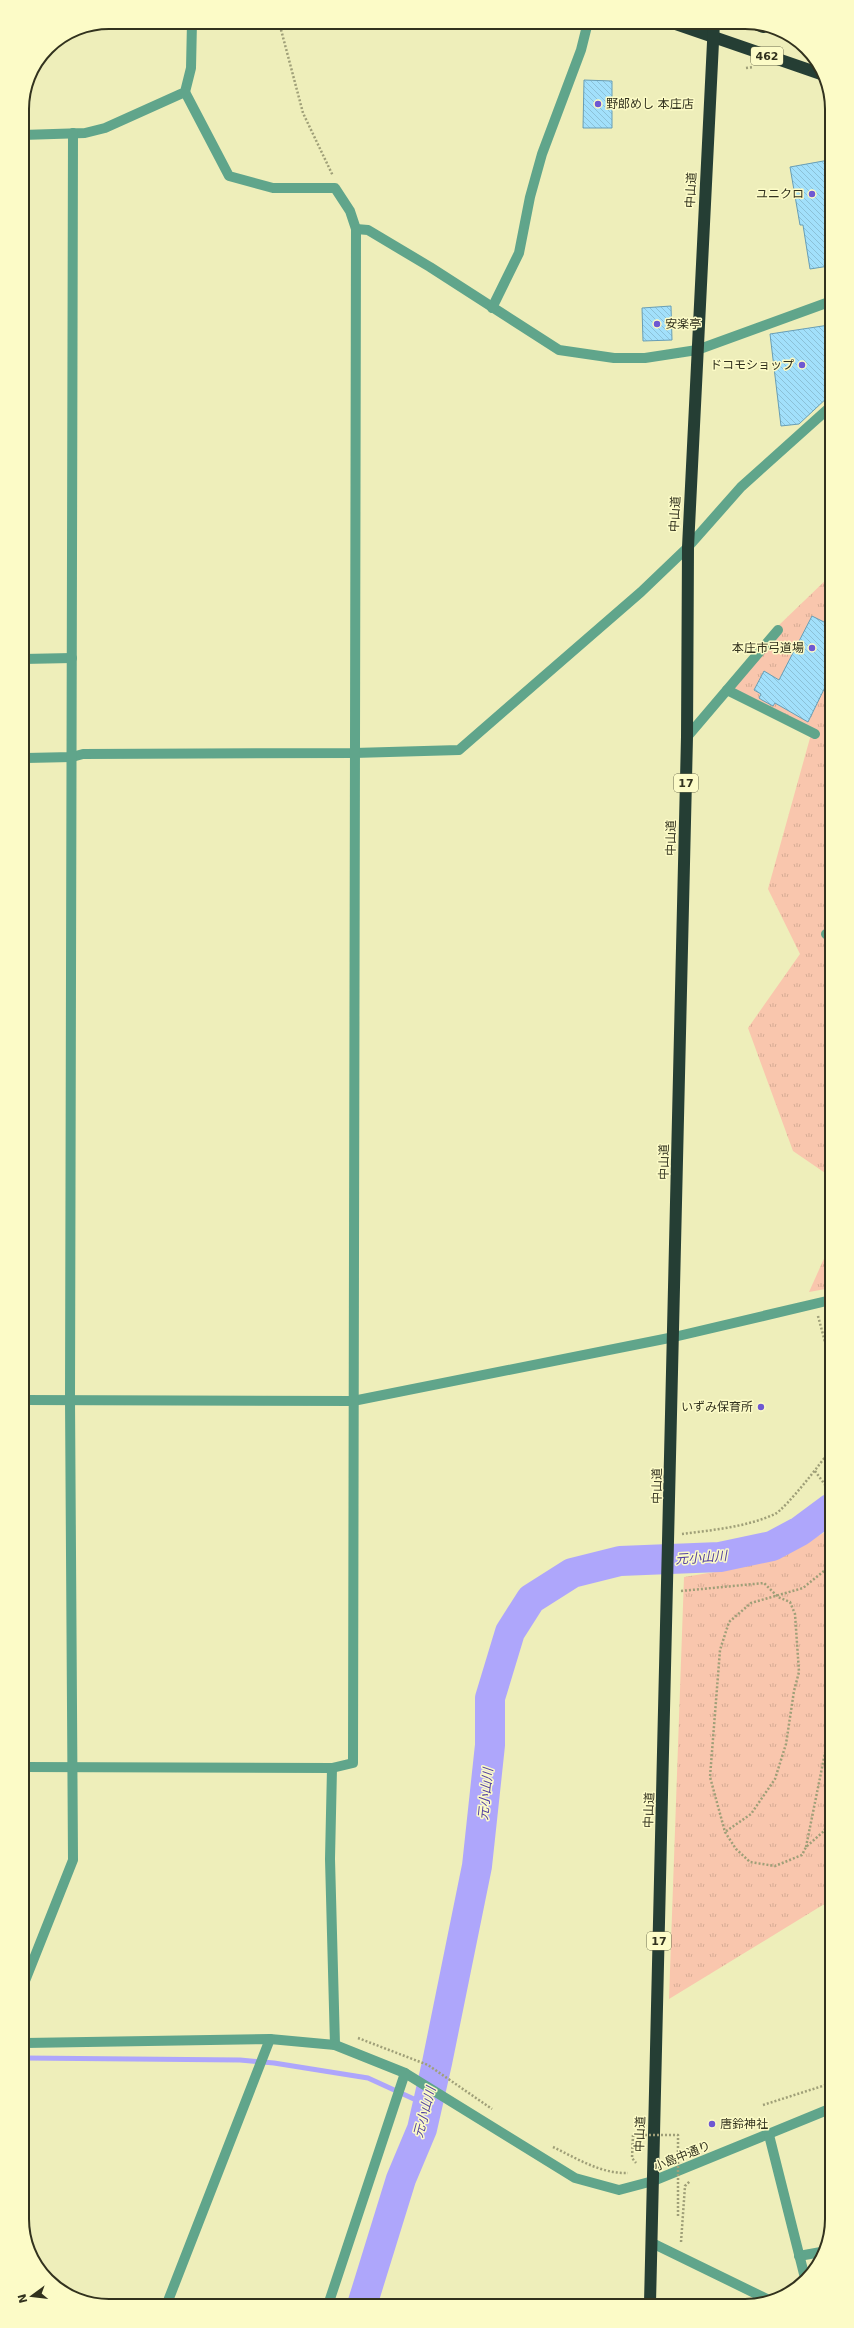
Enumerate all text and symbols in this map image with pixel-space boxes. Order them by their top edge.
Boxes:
road number: 462 [751,47,783,65]
place label: 野郎めし 本庄店 [606,97,694,111]
marker: 野郎めし 本庄店 [593,99,603,109]
street label: 中山道 [683,172,699,208]
place label: ユニクロ [756,187,804,201]
marker: ユニクロ [807,189,817,199]
place label: 安楽亭 [665,317,701,331]
marker: 安楽亭 [652,319,662,329]
place label: ドコモショップ [710,358,794,372]
marker: ドコモショップ [797,360,807,370]
street label: 中山道 [667,496,683,532]
place label: 本庄市弓道場 [732,641,804,655]
marker: 本庄市弓道場 [807,643,817,653]
road number: 17 [674,774,698,792]
street label: 中山道 [664,820,678,856]
street label: 中山道 [657,1144,671,1180]
place label: いずみ保育所 [681,1400,753,1414]
marker: いずみ保育所 [756,1402,766,1412]
street label: 中山道 [650,1468,664,1504]
water label: 元小山川 [675,1548,729,1567]
water label: 元小山川 [475,1765,496,1821]
street label: 中山道 [641,1792,657,1828]
road number: 17 [647,1932,671,1950]
water label: 元小山川 [411,2083,439,2139]
street label: 中山道 [632,2116,648,2152]
place label: 唐鈴神社 [720,2117,768,2131]
marker: 唐鈴神社 [707,2119,717,2129]
street label: 小島中通り [652,2138,712,2174]
north arrow [12,2276,52,2316]
text: N [15,2292,30,2305]

